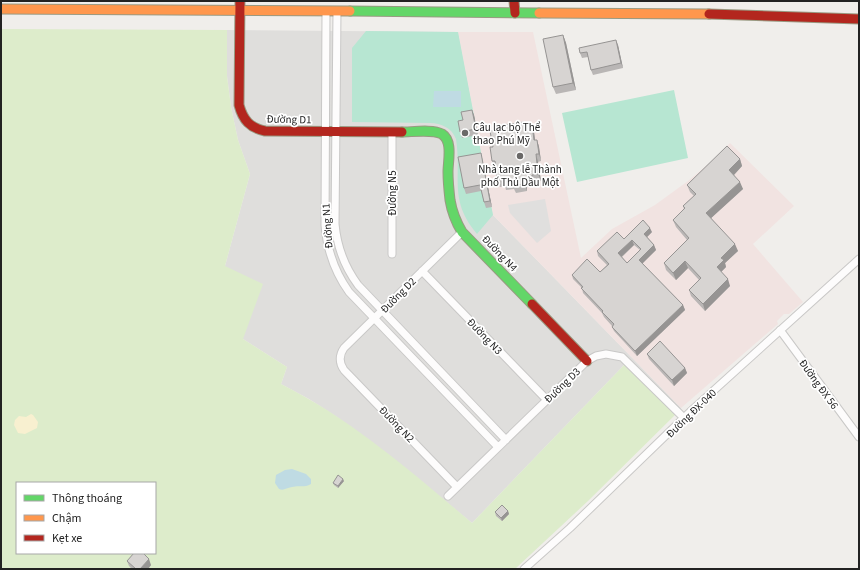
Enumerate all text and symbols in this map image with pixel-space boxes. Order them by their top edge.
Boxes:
street label: Đường D1 [266,112,312,127]
place label: Câu lạc bộ Thể thao Phú Mỹ [473,120,541,148]
marker: Câu lạc bộ Thể thao Phú Mỹ [460,128,470,138]
marker: Nhà tang lễ Thành phố Thủ Dầu Một [515,151,525,161]
place label: Nhà tang lễ Thành phố Thủ Dầu Một [478,162,562,190]
street label: Đường N5 [385,170,400,216]
street label: Đường N1 [318,203,337,249]
street label: Đường N4 [479,232,521,275]
street label: Đường D2 [377,274,420,317]
street label: Đường N3 [464,315,506,358]
street label: Đường ĐX 56 [795,356,842,413]
street label: Đường D3 [541,364,584,406]
street label: Đường ĐX-040 [663,386,720,441]
street label: Đường N2 [376,403,418,446]
legend [16,482,156,554]
text: Thông thoáng [52,490,122,507]
text: Chậm [52,510,81,527]
text: Kẹt xe [52,530,82,547]

